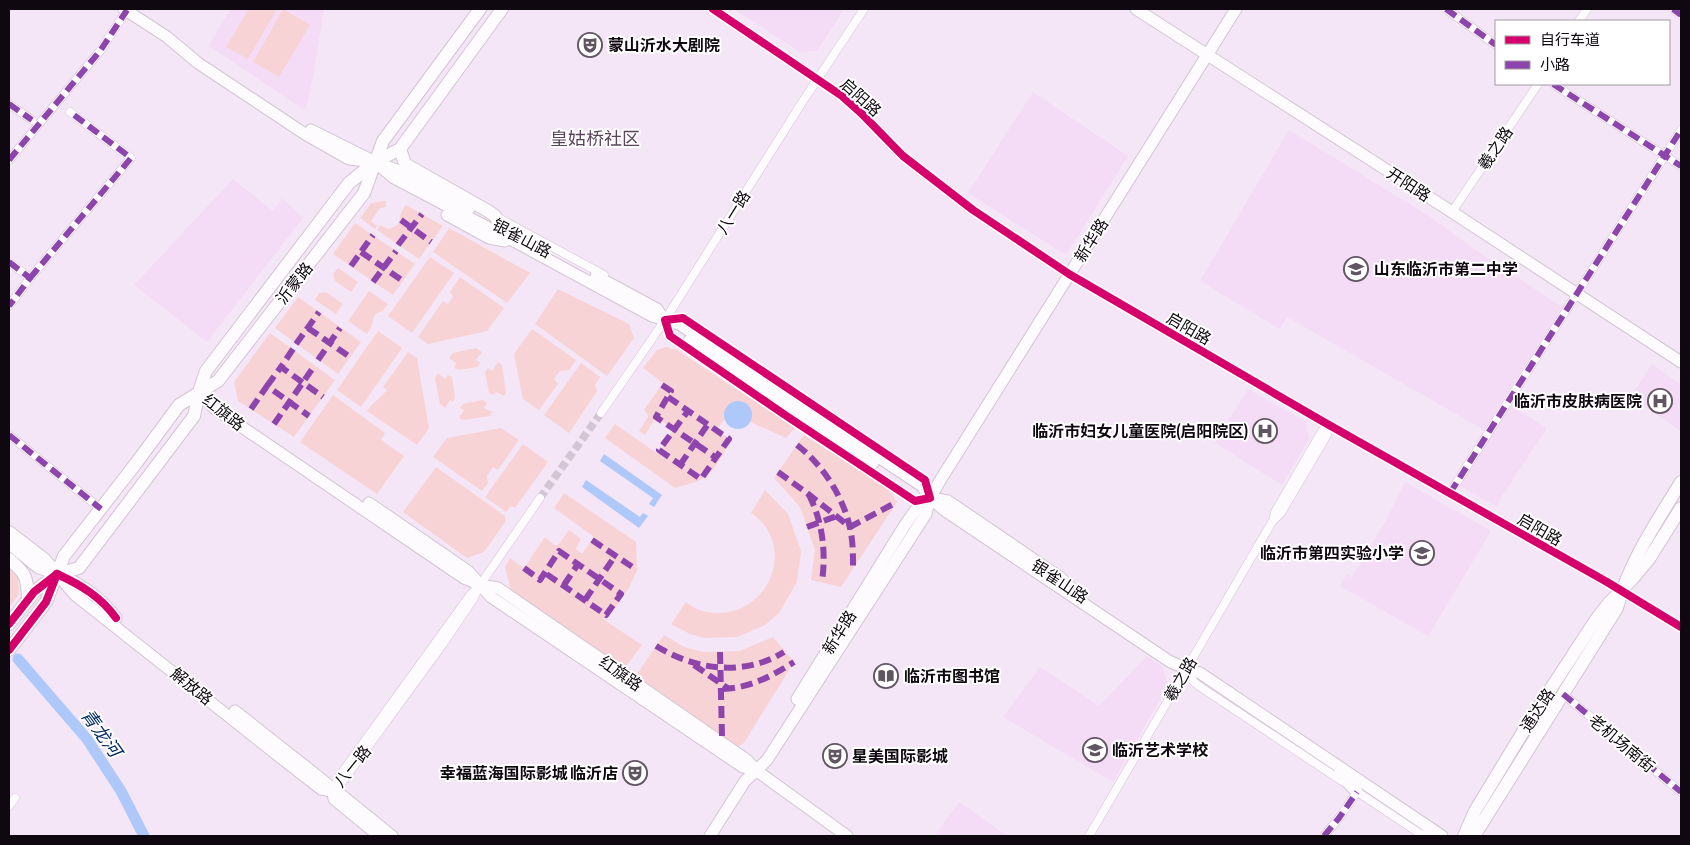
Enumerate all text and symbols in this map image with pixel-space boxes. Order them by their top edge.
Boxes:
legend [1495,20,1670,85]
text: 自行车道 [1540,31,1600,48]
theatre icon: 蒙山沂水大剧院 [577,32,603,58]
place label: 蒙山沂水大剧院 [608,36,720,54]
text: 小路 [1540,56,1570,73]
street label: 启阳路 [837,74,885,120]
street label: 羲之路 [1474,123,1516,173]
district label: 皇姑桥社区 [550,128,640,149]
street label: 开阳路 [1384,163,1434,205]
street label: 八一路 [713,187,753,237]
street label: 银雀山路 [490,215,554,261]
street label: 新华路 [1071,215,1111,265]
school or university icon: 山东临沂市第二中学 [1343,256,1369,282]
street label: 沂蒙路 [272,259,316,307]
place label: 山东临沂市第二中学 [1374,260,1518,278]
street label: 启阳路 [1164,308,1214,348]
hospital icon: 临沂市皮肤病医院 [1647,388,1673,414]
street label: 红旗路 [200,390,248,434]
place label: 临沂市皮肤病医院 [1514,392,1642,410]
hospital icon: 临沂市妇女儿童医院(启阳院区) [1252,418,1278,444]
place label: 临沂市妇女儿童医院(启阳院区) [1032,422,1248,440]
street label: 启阳路 [1515,509,1565,549]
school or university icon: 临沂市第四实验小学 [1409,540,1435,566]
place label: 临沂市第四实验小学 [1260,544,1404,562]
street label: 银雀山路 [1028,556,1092,606]
street label: 新华路 [819,607,859,657]
street label: 红旗路 [596,652,646,694]
street label: 羲之路 [1160,654,1200,704]
library icon: 临沂市图书馆 [873,663,899,689]
street label: 解放路 [168,664,216,708]
place label: 临沂市图书馆 [904,667,1000,685]
street label: 通达路 [1516,685,1558,735]
water label: 青龙河 [77,705,128,763]
street label: 老机场南街 [1586,710,1658,776]
school or university icon: 临沂艺术学校 [1082,737,1108,763]
place label: 临沂艺术学校 [1112,741,1209,759]
street label: 八一路 [330,742,374,790]
theatre icon: 星美国际影城 [822,743,848,769]
place label: 星美国际影城 [852,747,948,765]
theatre icon: 幸福蓝海国际影城 临沂店 [622,760,648,786]
place label: 幸福蓝海国际影城 临沂店 [440,764,618,782]

